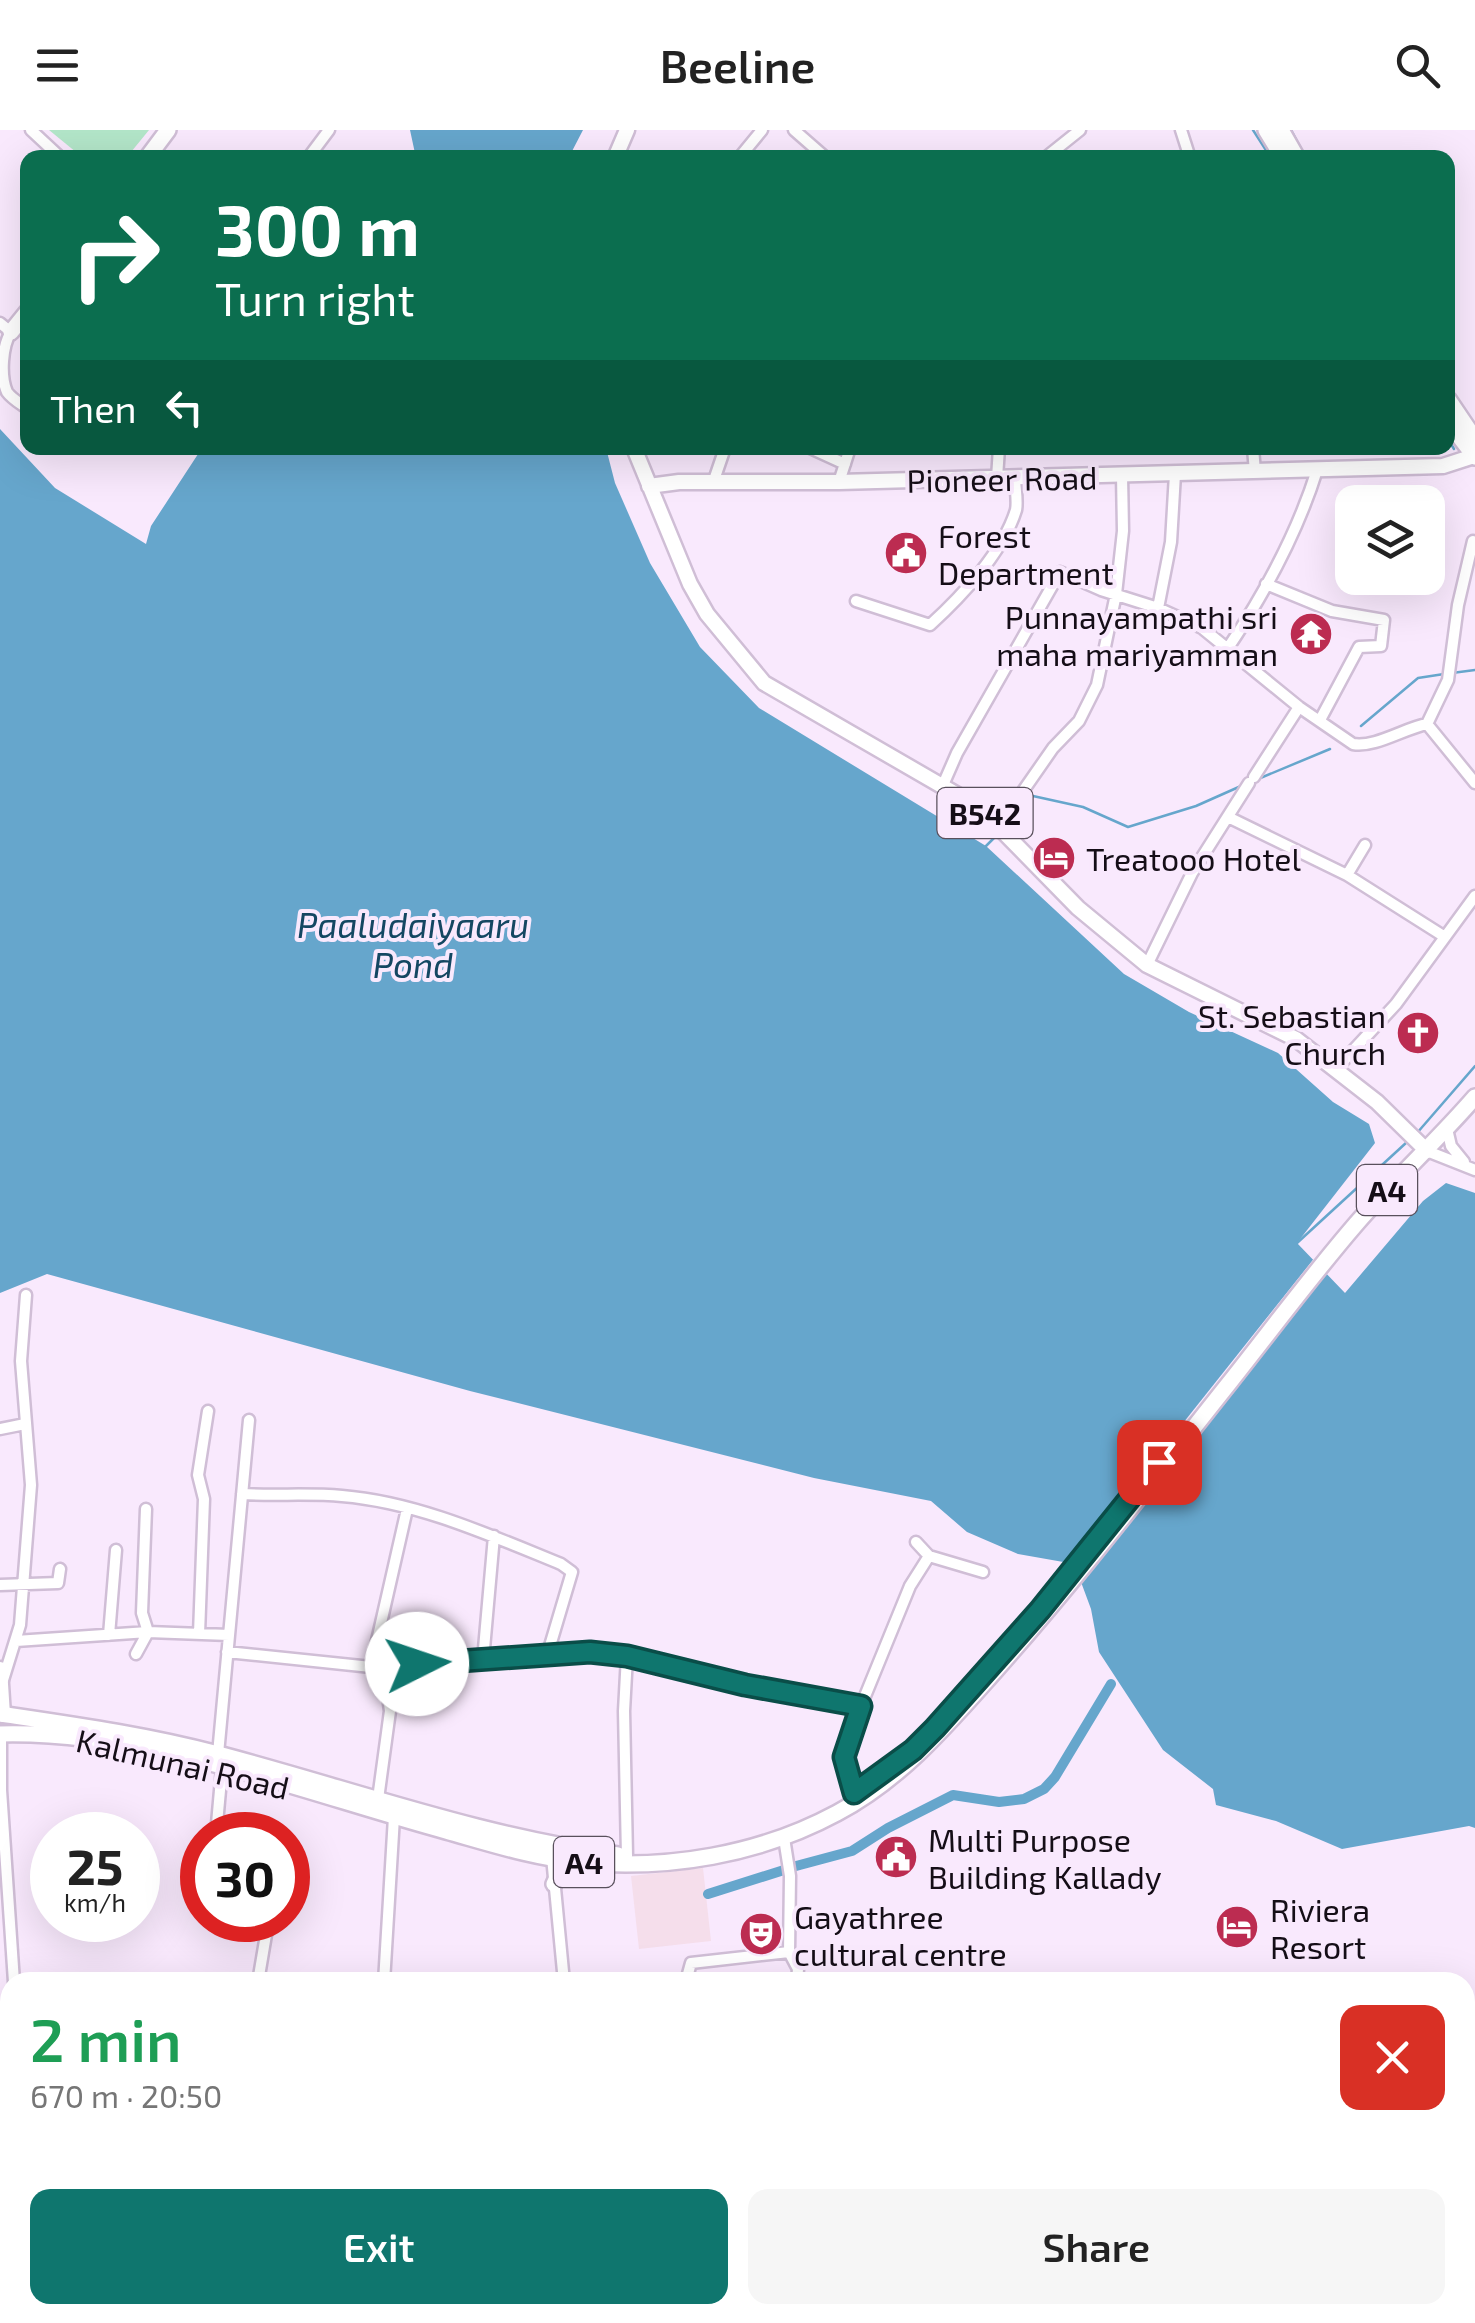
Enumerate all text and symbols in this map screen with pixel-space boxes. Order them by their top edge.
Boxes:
icon: menu [30,38,85,93]
text: Beeline [660,38,815,92]
icon: search [1390,38,1445,93]
text: 300 m [215,186,420,270]
icon: right [50,190,180,320]
text: Turn right [215,271,415,325]
icon: left [157,380,212,435]
text: Then [50,385,137,431]
street label: Pioneer Road [906,457,1098,499]
map controls [1335,485,1445,595]
button: layers [1335,485,1445,595]
place label: Forest Department [938,516,1114,591]
public building icon: Forest Department [883,530,929,576]
place label: Punnayampathi sri maha mariyamman [996,597,1278,672]
temple icon: Punnayampathi sri maha mariyamman [1288,611,1334,657]
road number: B542 [938,788,1032,838]
hotel icon: Treatooo Hotel [1031,835,1077,881]
place label: Treatooo Hotel [1086,839,1302,877]
water label: Paaludaiyaaru Pond [297,903,529,985]
place label: St. Sebastian Church [1198,996,1386,1071]
church icon: St. Sebastian Church [1395,1010,1441,1056]
road number: A4 [1357,1165,1417,1215]
pin [1117,1420,1202,1505]
icon: arrive [1132,1435,1187,1490]
position arrow [365,1612,469,1716]
street label: Kalmunai Road [73,1720,293,1806]
speed limit sign: 30 [180,1812,310,1942]
place label: Multi Purpose Building Kallady [928,1820,1162,1895]
public building icon: Multi Purpose Building Kallady [873,1834,919,1880]
text: 25 [67,1835,123,1895]
road number: A4 [554,1837,614,1887]
text: km/h [64,1887,126,1917]
place label: Riviera Resort [1270,1890,1370,1965]
place label: Gayathree cultural centre [794,1897,1007,1972]
hotel icon: Riviera Resort [1214,1904,1260,1950]
theatre icon: Gayathree cultural centre [738,1911,784,1957]
text: 2 min [30,2002,182,2074]
button: close [1340,2005,1445,2110]
text: 670 m · 20:50 [30,2076,222,2114]
button: Exit [30,2189,728,2304]
button: Share [748,2189,1445,2304]

